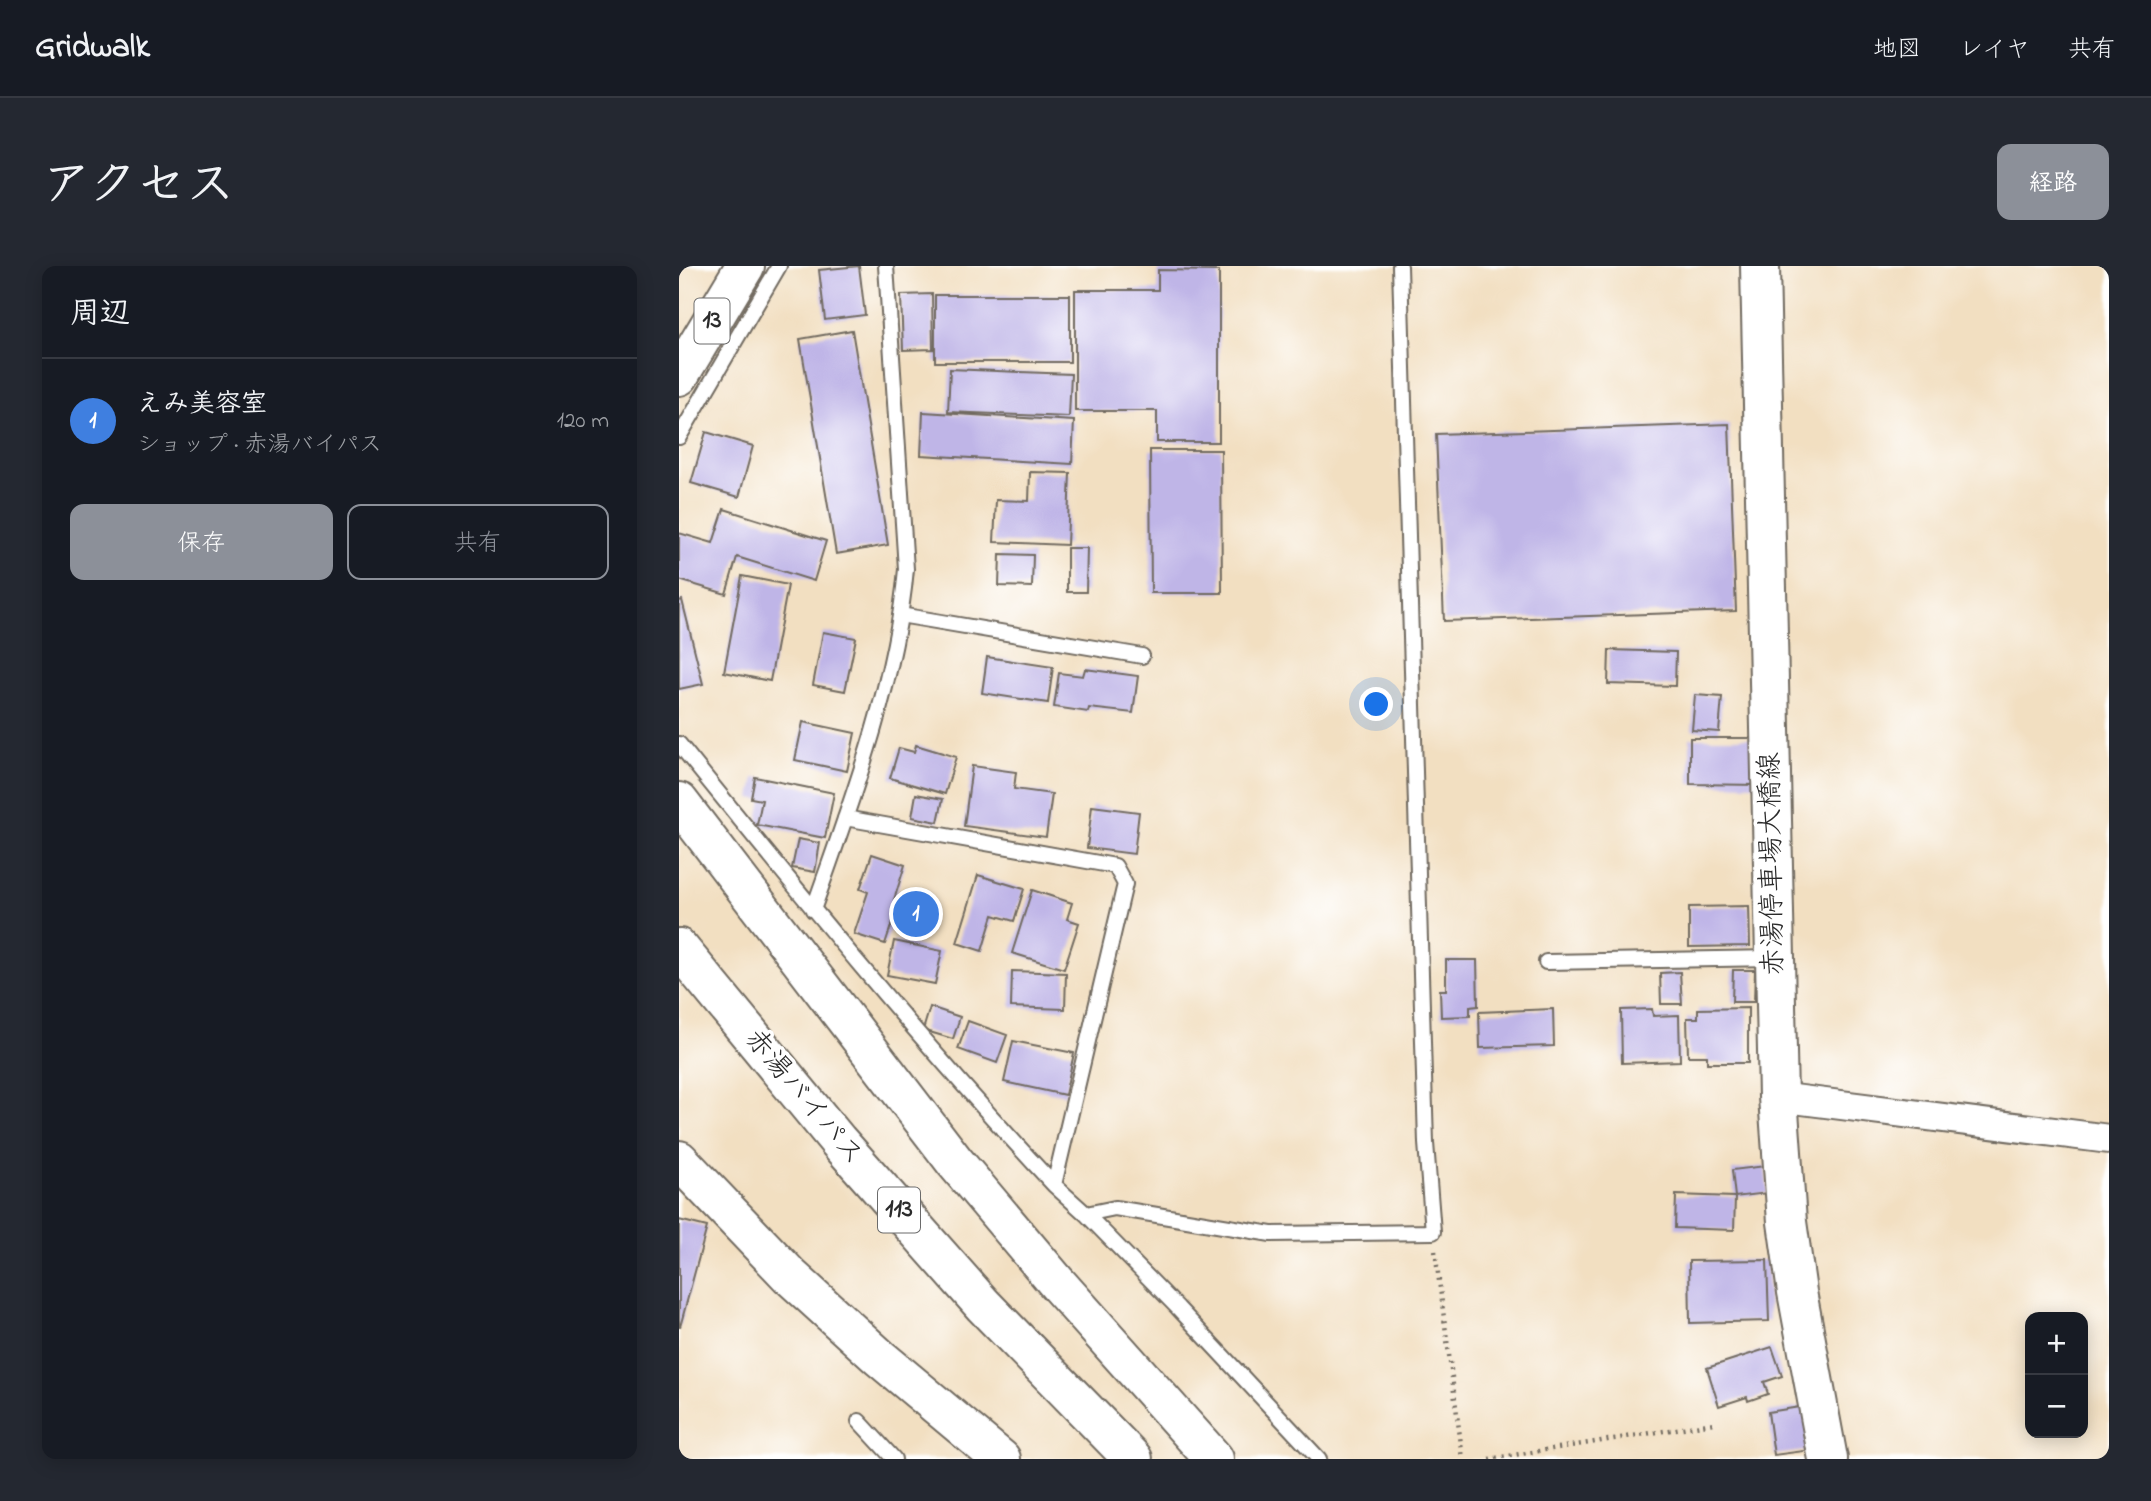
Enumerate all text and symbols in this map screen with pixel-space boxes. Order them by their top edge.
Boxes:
text: Gridwalk [35,24,150,72]
text: 地図 [1873,33,1921,68]
text: レイヤ [1959,33,2030,68]
text: 共有 [2068,33,2116,68]
button: 経路 [1997,144,2109,220]
text: アクセス [42,151,235,223]
text: 周辺 [70,293,130,337]
road number: 13 [695,298,729,344]
text: えみ美容室 [137,386,267,424]
text: 1 [89,405,97,438]
text: 120 m [557,405,609,438]
text: ショップ · 赤湯バイパス [137,429,382,462]
button: 保存 [70,504,333,580]
button: 共有 [347,504,609,580]
your location [1359,687,1393,721]
street label: 赤湯停車場大橋線 [1751,752,1795,976]
pin: 1 [893,888,939,940]
street label: 赤湯バイパス [733,1021,873,1175]
road number: 113 [878,1188,920,1233]
map controls [2025,1312,2088,1438]
button: + [2025,1312,2088,1375]
button: − [2025,1375,2088,1438]

